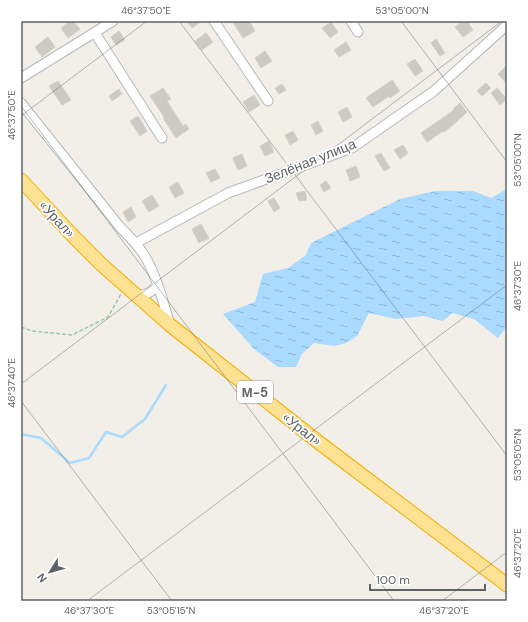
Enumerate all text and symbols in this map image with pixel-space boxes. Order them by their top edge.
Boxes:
text: 46°37'50"E [121,4,171,17]
text: 53°05'00"N [375,4,429,17]
text: 46°37'50"E [5,90,18,140]
text: 53°05'00"N [511,133,524,187]
street label: Зелёная улица [262,134,359,188]
street label: «Урал» [35,197,79,241]
text: 46°37'30"E [511,261,524,311]
text: 46°37'40"E [5,358,18,408]
road number: М-5 [237,381,273,403]
street label: «Урал» [279,408,325,450]
text: 53°05'05"N [511,429,524,481]
text: 46°37'20"E [511,528,524,578]
north arrow [30,552,70,592]
scale bar [370,566,485,592]
text: N [34,571,50,585]
text: 100 m [376,572,410,588]
text: 46°37'30"E [64,604,114,617]
text: 53°05'15"N [147,604,195,617]
text: 46°37'20"E [419,604,469,617]

